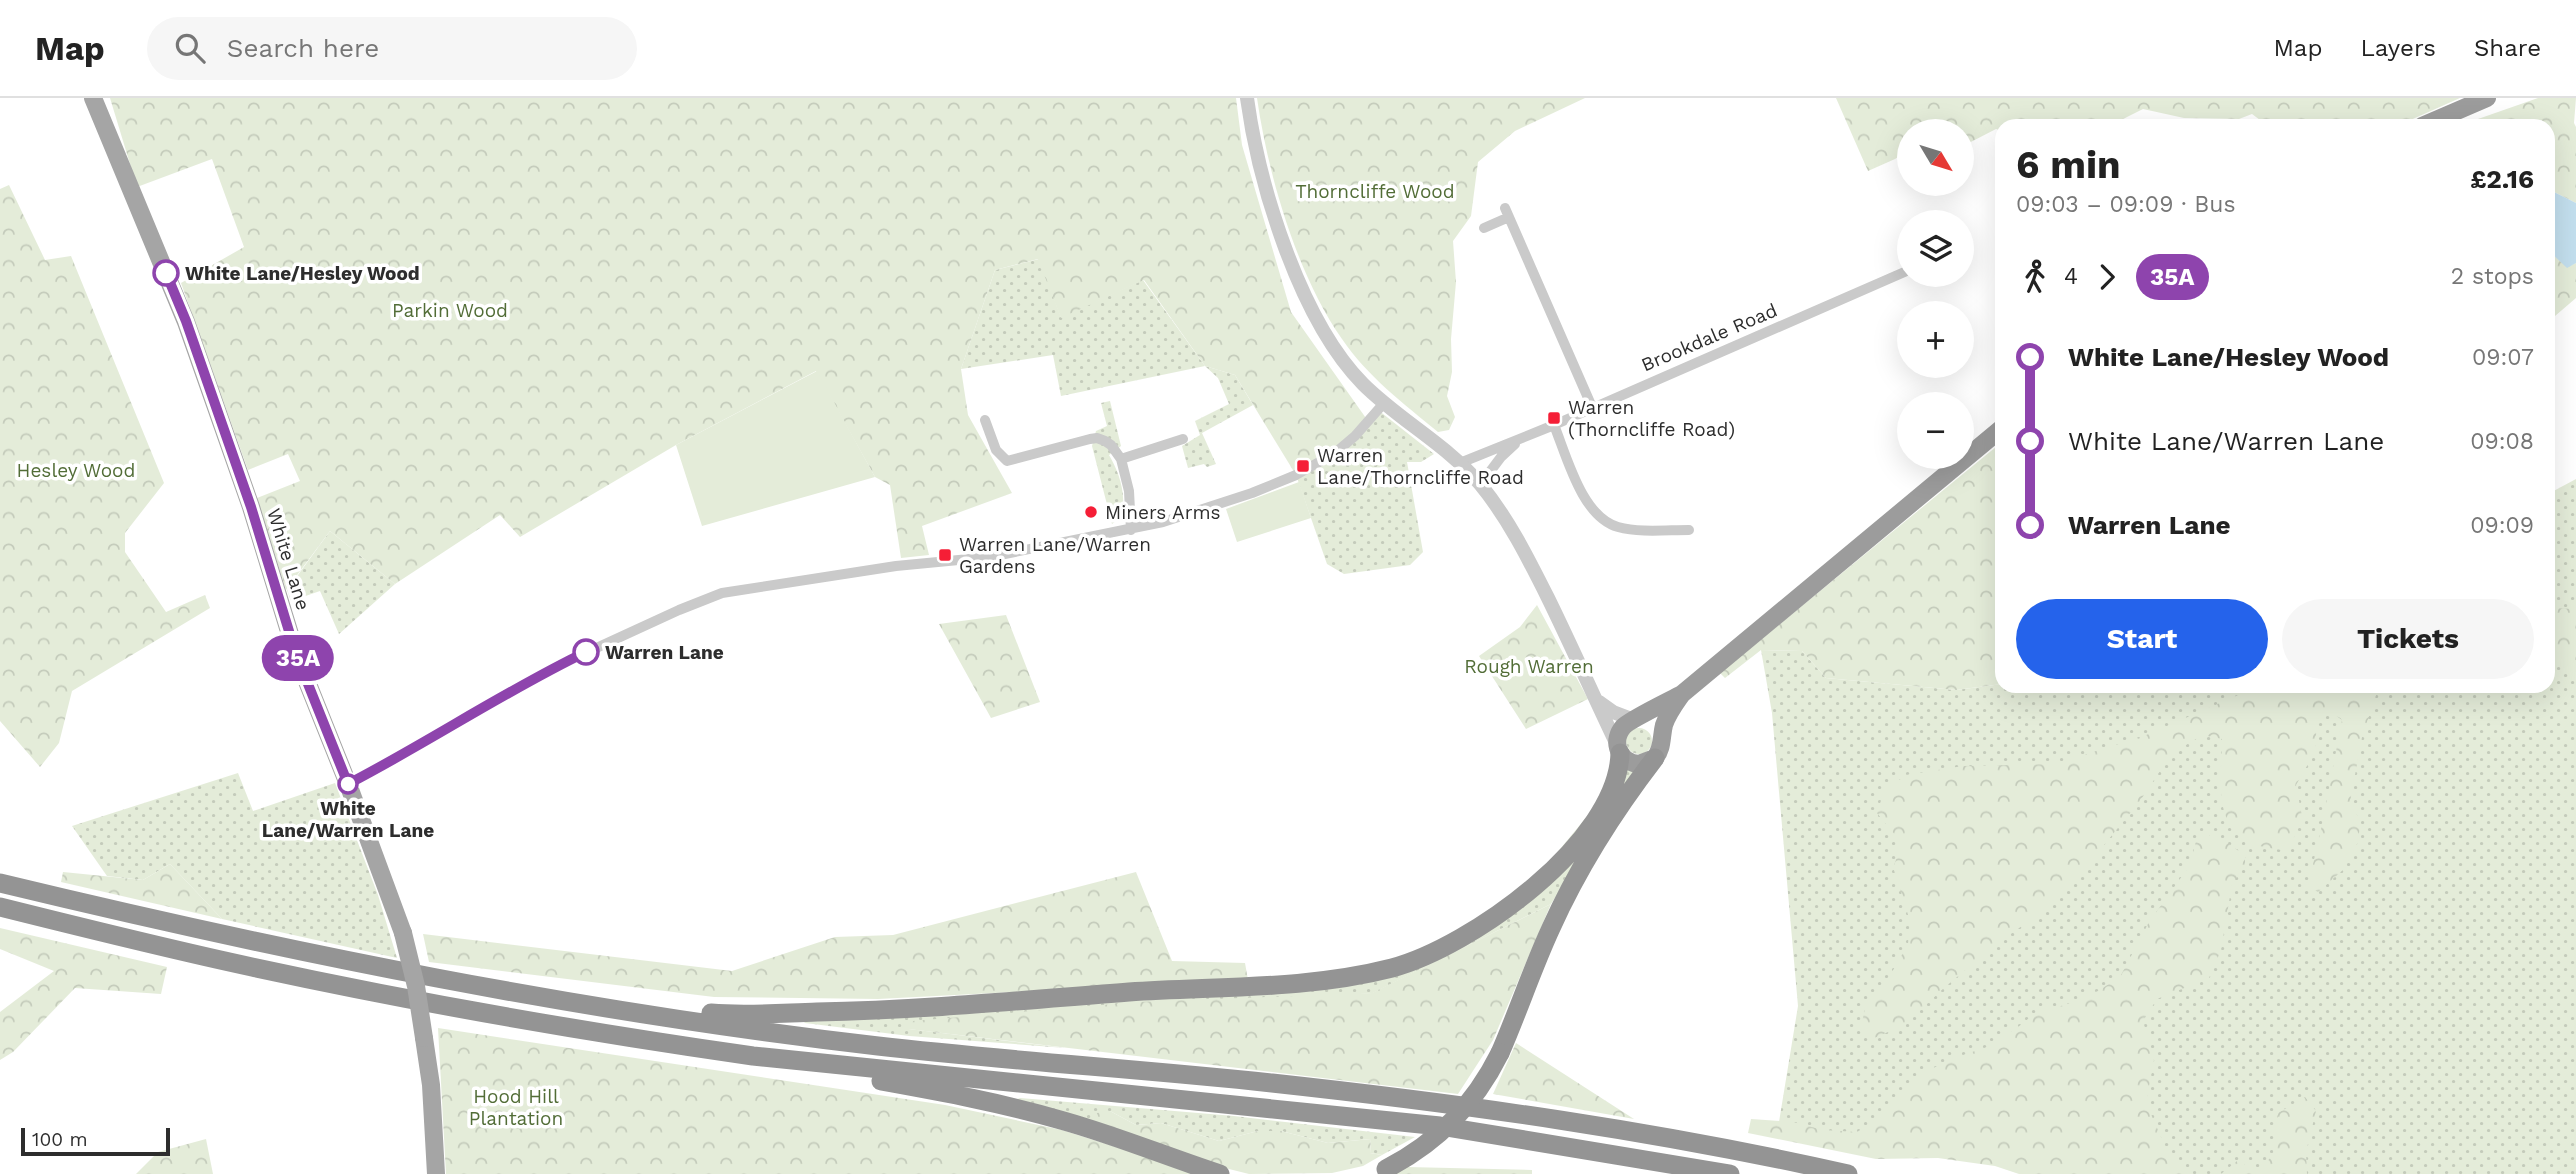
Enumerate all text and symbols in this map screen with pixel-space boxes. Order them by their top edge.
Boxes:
search box [147,17,637,80]
text: Map [35,29,105,68]
icon: search [171,29,209,67]
text: Search here [227,33,379,63]
text: Map [2274,34,2322,62]
text: Layers [2360,34,2436,62]
text: Share [2474,34,2541,62]
north arrow [1897,119,1974,196]
map controls [1897,119,1974,469]
text: 6 min [2016,143,2121,187]
text: £2.16 [2470,164,2534,194]
park label: Thorncliffe Wood [1295,180,1455,203]
text: 09:03 – 09:09 · Bus [2016,191,2236,218]
button: layers [1897,210,1974,287]
icon: walk [2016,258,2054,296]
icon: forward [2088,258,2126,296]
marker: White Lane/Hesley Wood [153,260,179,286]
place label: White Lane/Hesley Wood [185,262,420,285]
text: 4 [2064,263,2078,290]
text: 35A [2150,263,2195,291]
text: 2 stops [2451,263,2534,290]
street label: Brookdale Road [1638,298,1781,376]
park label: Parkin Wood [392,299,508,322]
button: + [1897,301,1974,378]
text: White Lane/Hesley Wood [2068,342,2389,372]
text: 09:07 [2472,344,2534,371]
button: − [1897,392,1974,469]
place label: Warren (Thorncliffe Road) [1568,396,1735,441]
marker: Warren (Thorncliffe Road) [1546,410,1562,426]
text: White Lane/Warren Lane [2068,426,2384,456]
text: 09:08 [2470,428,2534,455]
place label: Warren Lane/Thorncliffe Road [1317,444,1524,489]
marker: Warren Lane/Thorncliffe Road [1295,458,1311,474]
park label: Hesley Wood [17,459,135,482]
place label: Miners Arms [1105,501,1221,524]
marker: Miners Arms [1083,504,1099,520]
street label: White Lane [262,505,315,613]
text: Warren Lane [2068,510,2231,540]
text: 09:09 [2470,512,2534,539]
place label: Warren Lane/Warren Gardens [959,533,1151,578]
marker: Warren Lane/Warren Gardens [937,547,953,563]
button: Start [2016,599,2268,679]
button: Tickets [2282,599,2534,679]
line badge: 35A [258,635,338,681]
marker: Warren Lane [573,639,599,665]
place label: Warren Lane [605,641,724,664]
text: 35A [276,644,320,672]
park label: Rough Warren [1464,655,1594,678]
marker: White Lane/Warren Lane [338,774,358,794]
place label: White Lane/Warren Lane [262,797,434,842]
park label: Hood Hill Plantation [469,1085,563,1130]
scale bar [21,1125,170,1157]
text: 100 m [32,1128,88,1151]

